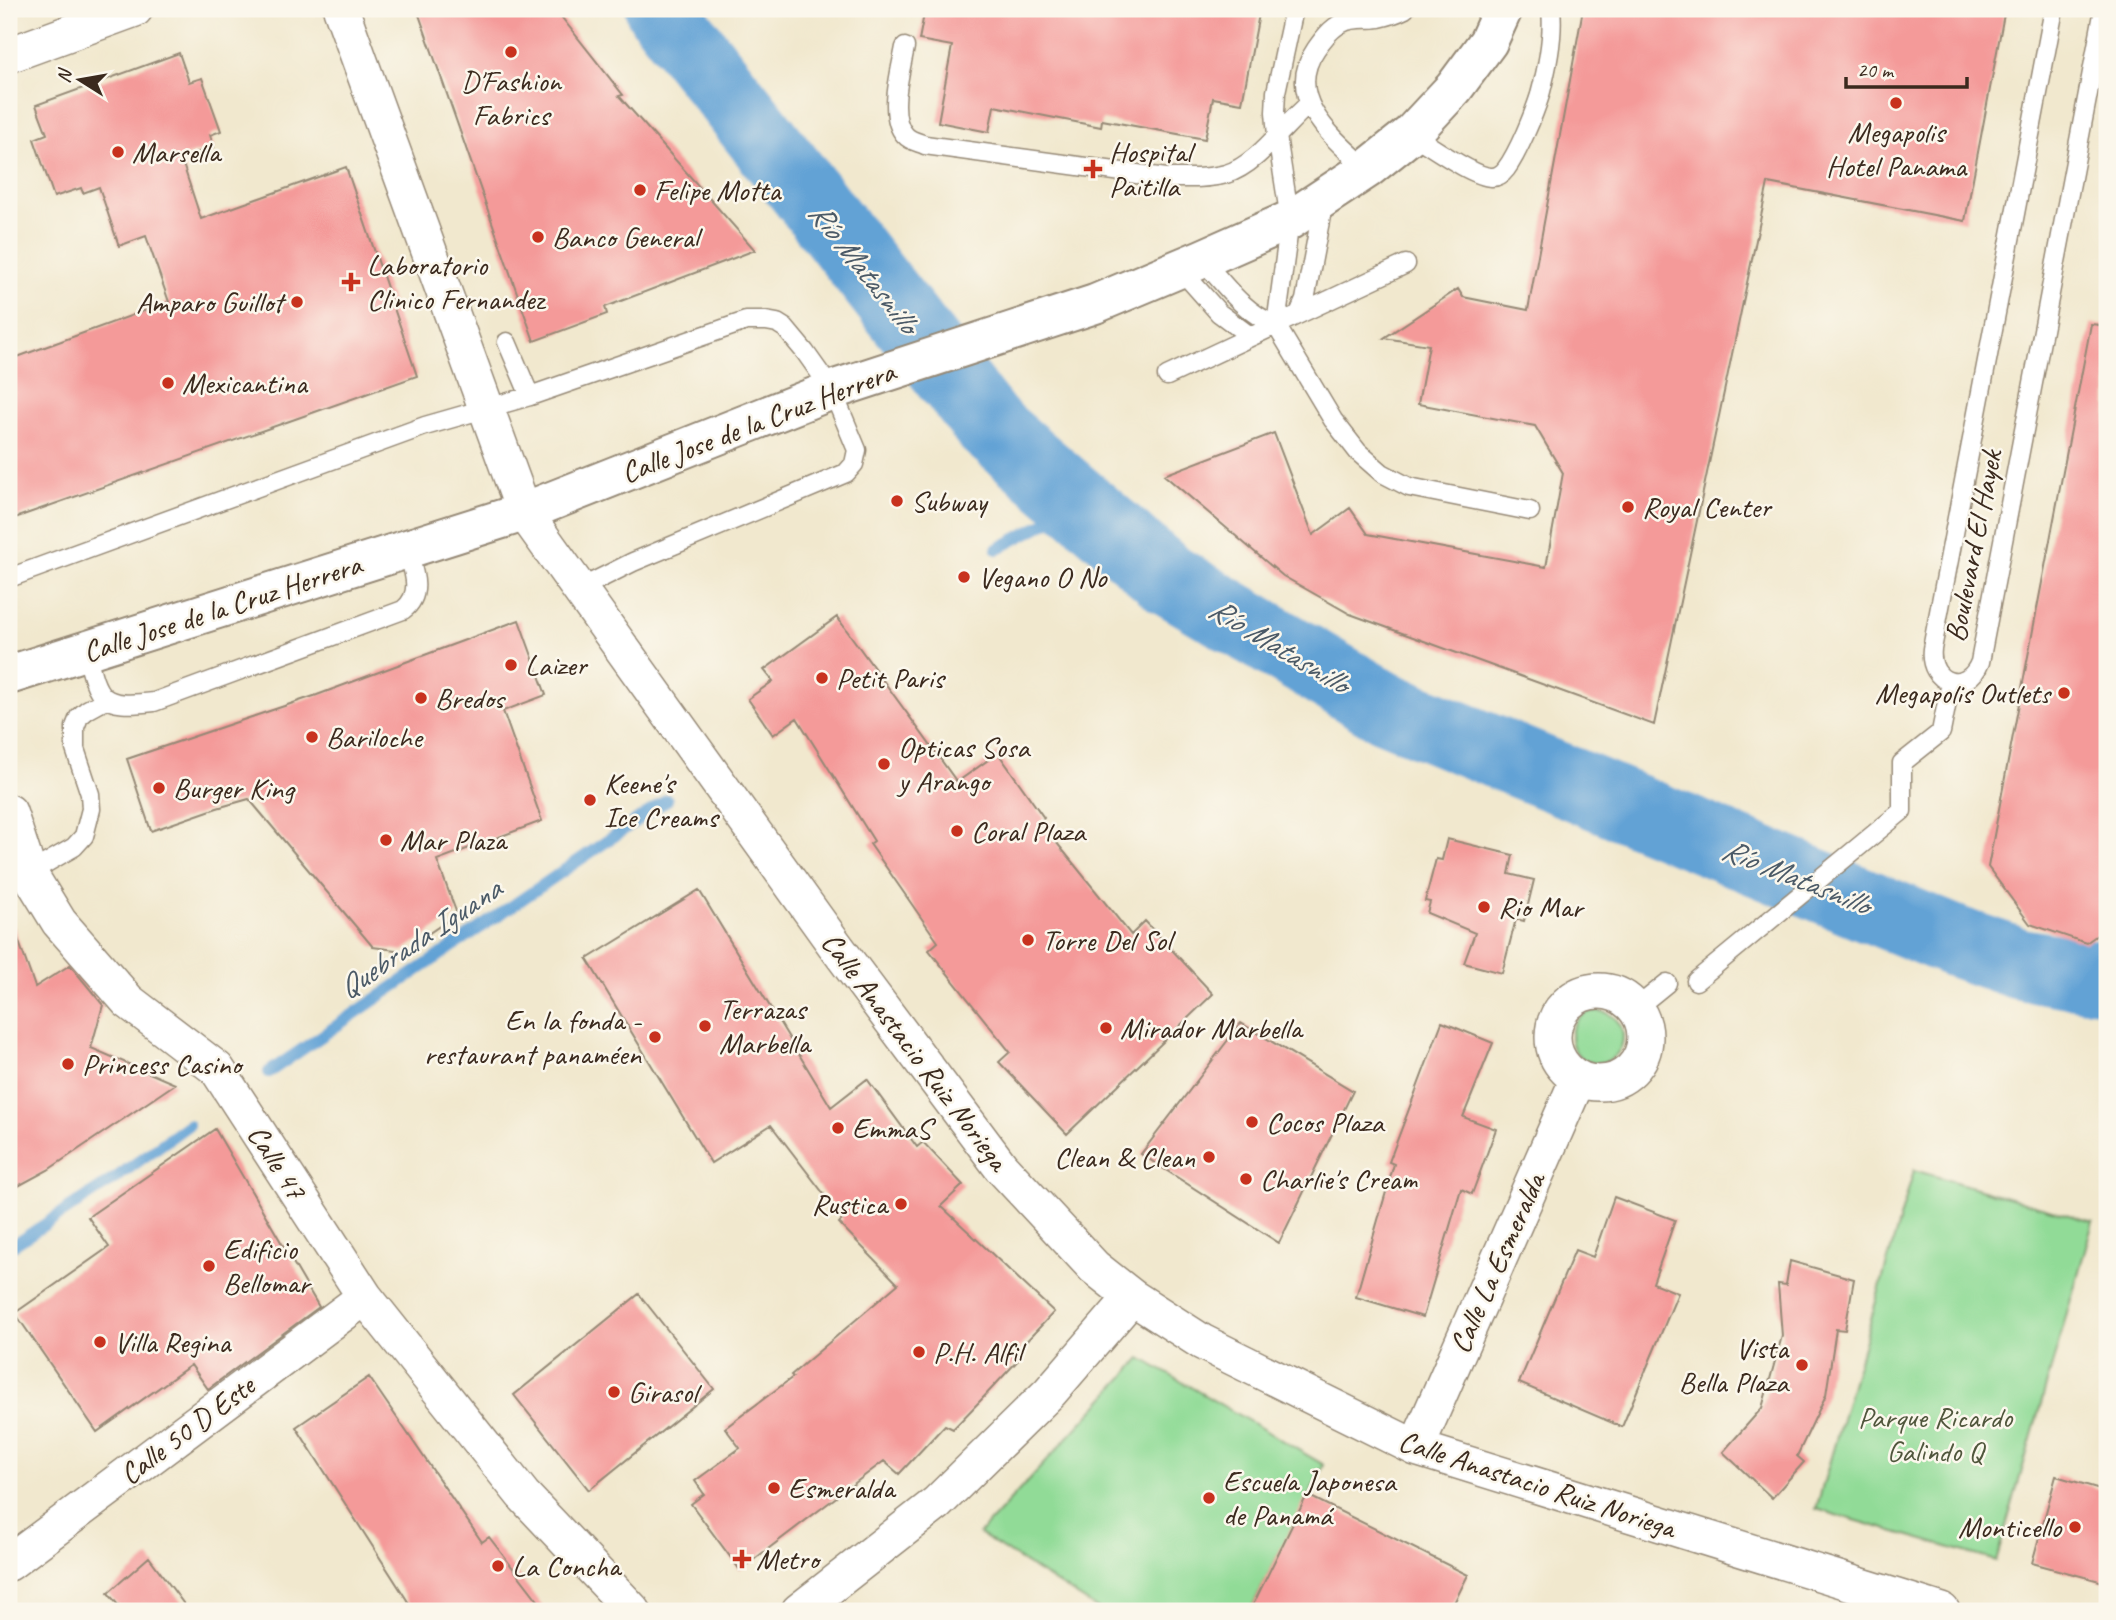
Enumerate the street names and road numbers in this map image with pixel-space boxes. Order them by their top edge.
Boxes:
street label: Calle Jose de la Cruz Herrera [616,352,902,492]
street label: Boulevard El Hayek [1936,445,2011,645]
street label: Calle Jose de la Cruz Herrera [78,544,368,671]
street label: Calle Anastacio Ruiz Noriega [813,924,1019,1180]
street label: Calle 47 [239,1118,316,1208]
street label: Calle La Esmeralda [1440,1165,1555,1359]
street label: Calle 50 D Este [112,1366,264,1493]
street label: Calle Anastacio Ruiz Noriega [1394,1421,1683,1547]

